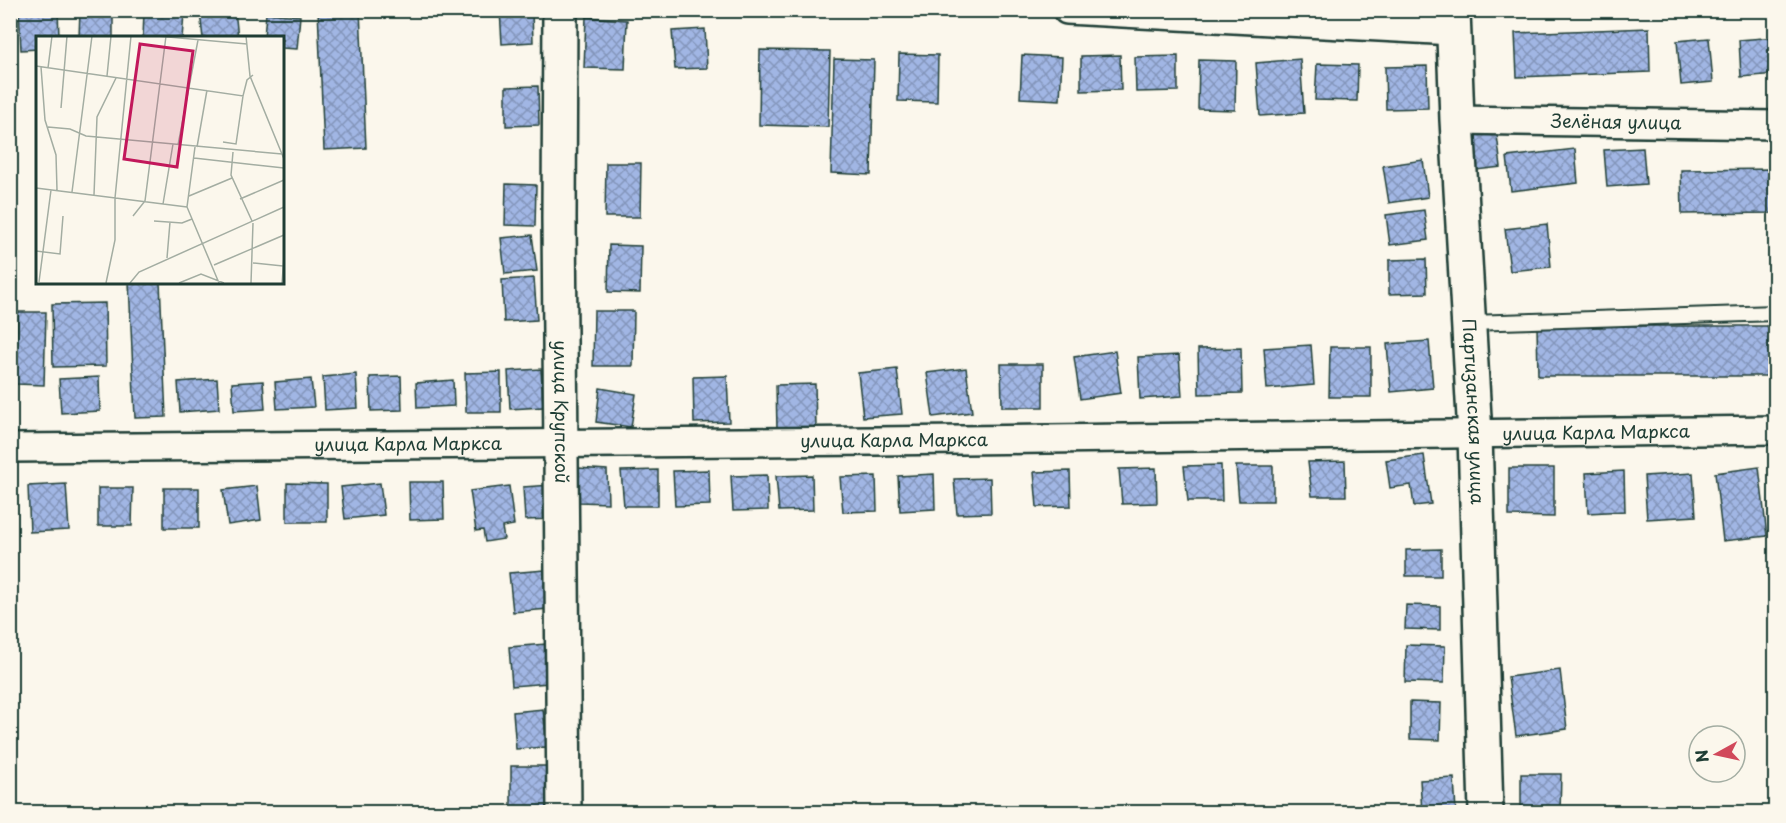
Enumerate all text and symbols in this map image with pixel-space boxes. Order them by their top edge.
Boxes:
inset map [36,36,284,284]
street label: Зелёная улица [1550,106,1682,136]
street label: Партизанская улица [1456,318,1492,505]
street label: улица Крупской [548,340,576,484]
street label: улица Карла Маркса [1502,417,1691,446]
street label: улица Карла Маркса [800,425,989,454]
street label: улица Карла Маркса [314,429,503,457]
north arrow [1687,724,1747,784]
text: N [1688,748,1714,764]

